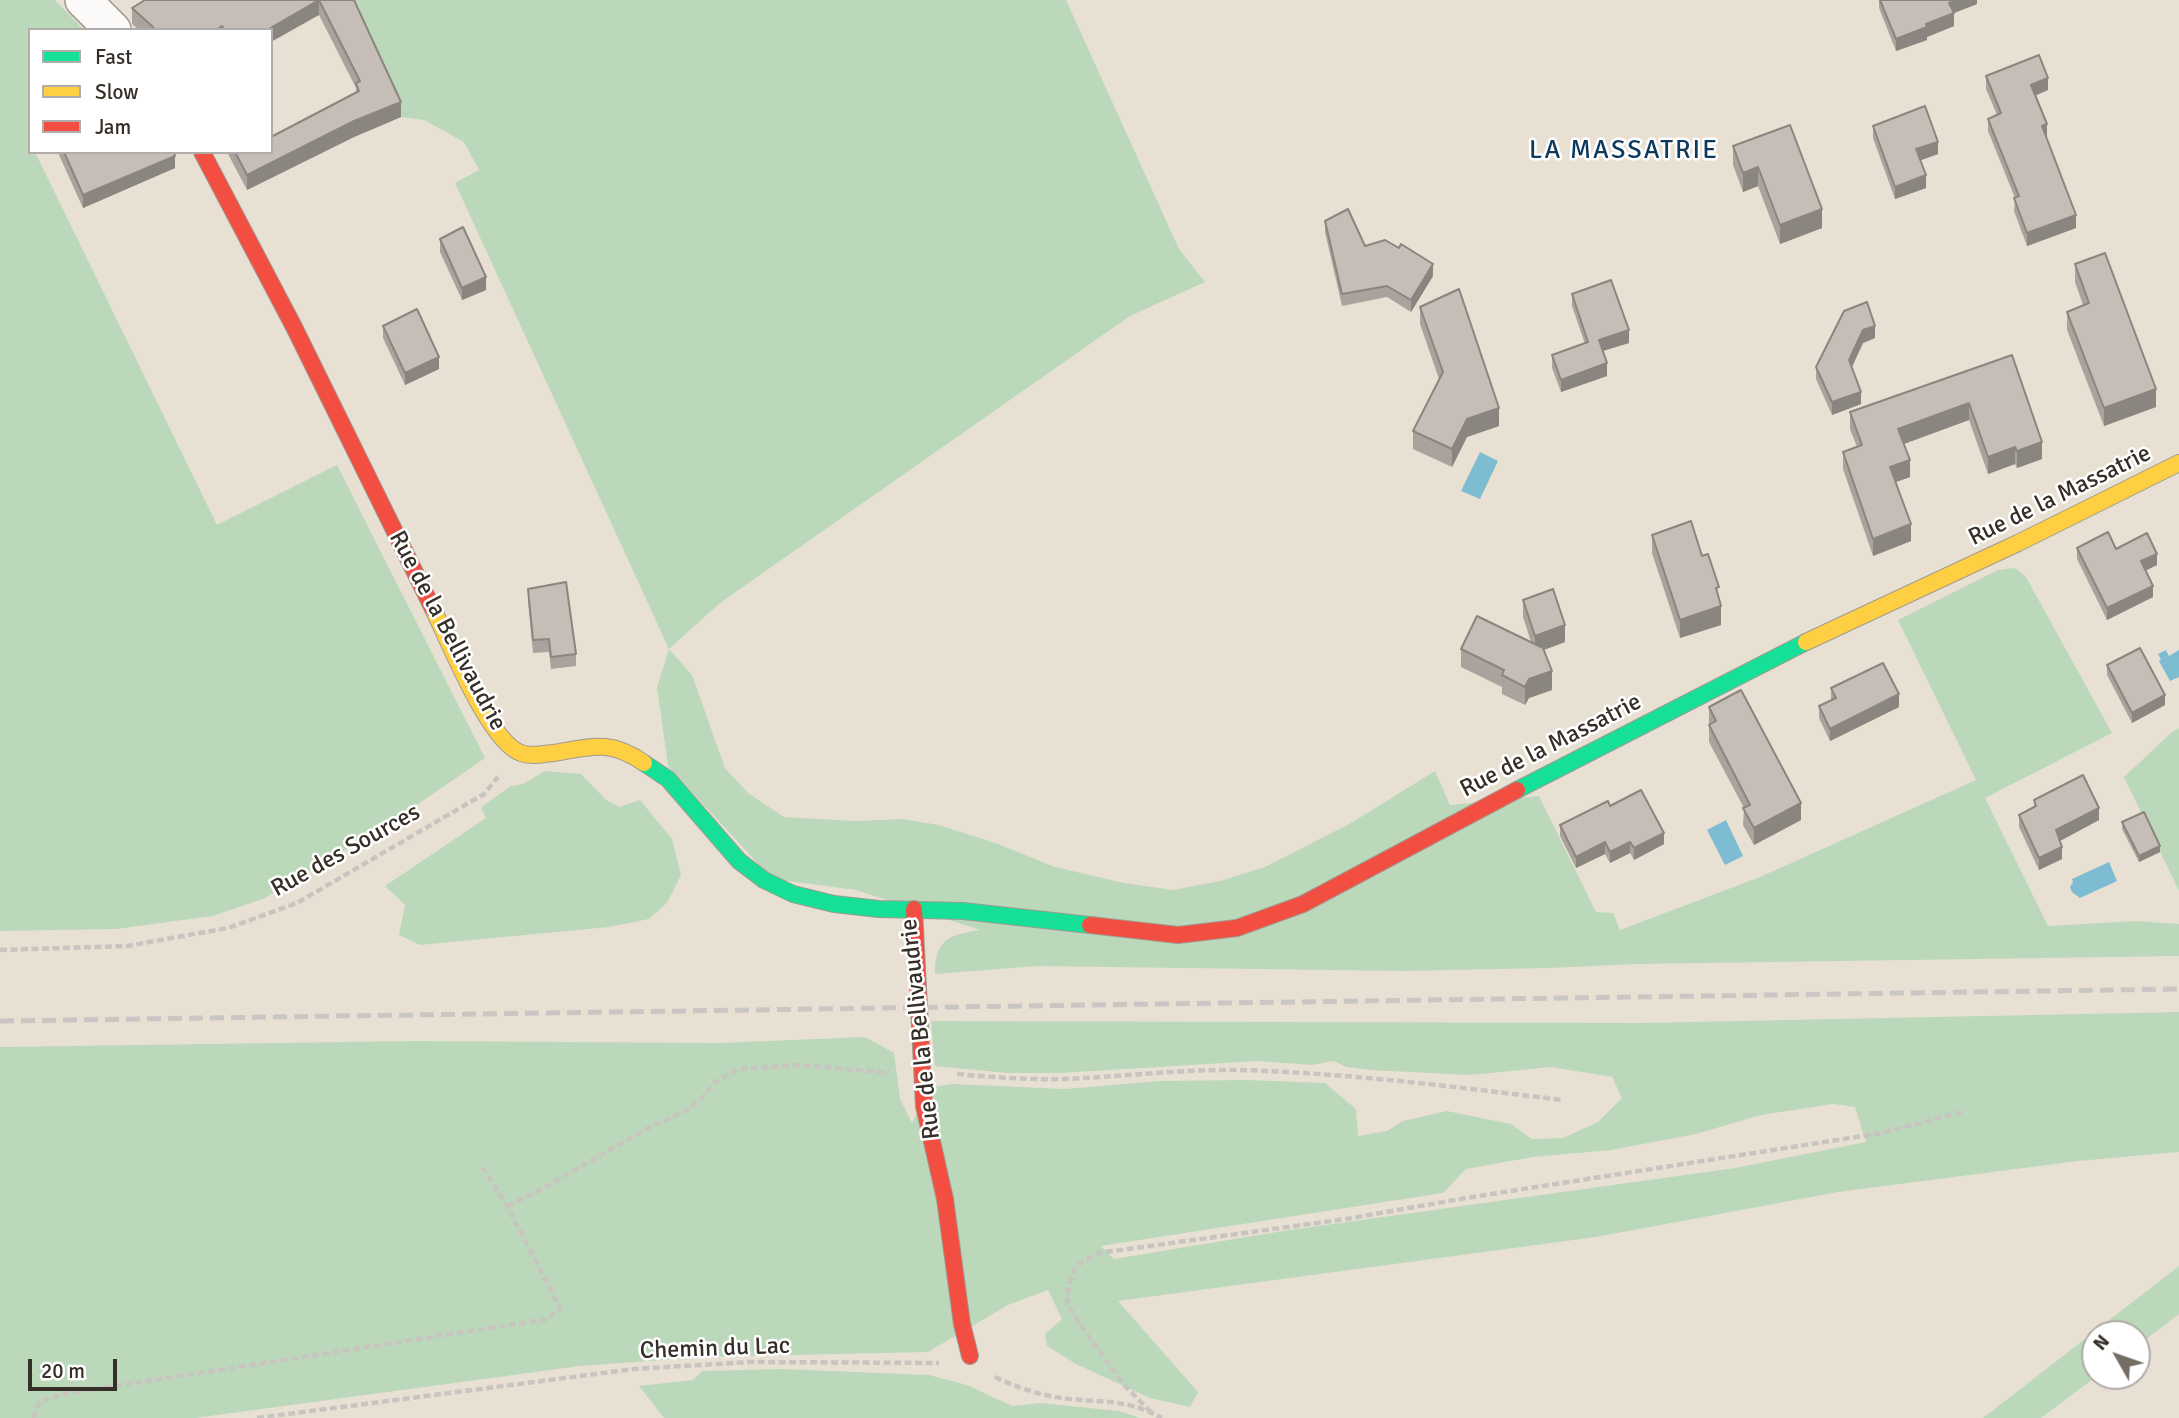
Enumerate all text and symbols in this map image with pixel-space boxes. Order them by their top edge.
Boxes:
legend [28,28,273,154]
text: Fast [95,44,132,70]
text: Slow [95,79,139,105]
text: Jam [95,114,131,140]
district label: LA MASSATRIE [1531,135,1717,167]
street label: Rue de la Massatrie [1964,439,2156,553]
street label: Rue de la Bellivaudrie [382,526,512,736]
street label: Rue de la Massatrie [1456,688,1646,804]
street label: Rue des Sources [267,798,425,904]
street label: Rue de la Bellivaudrie [895,917,947,1141]
north arrow [2081,1320,2151,1390]
text: N [2088,1330,2115,1356]
street label: Chemin du Lac [639,1332,791,1366]
scale bar [32,1344,121,1388]
text: 20 m [41,1358,85,1384]

